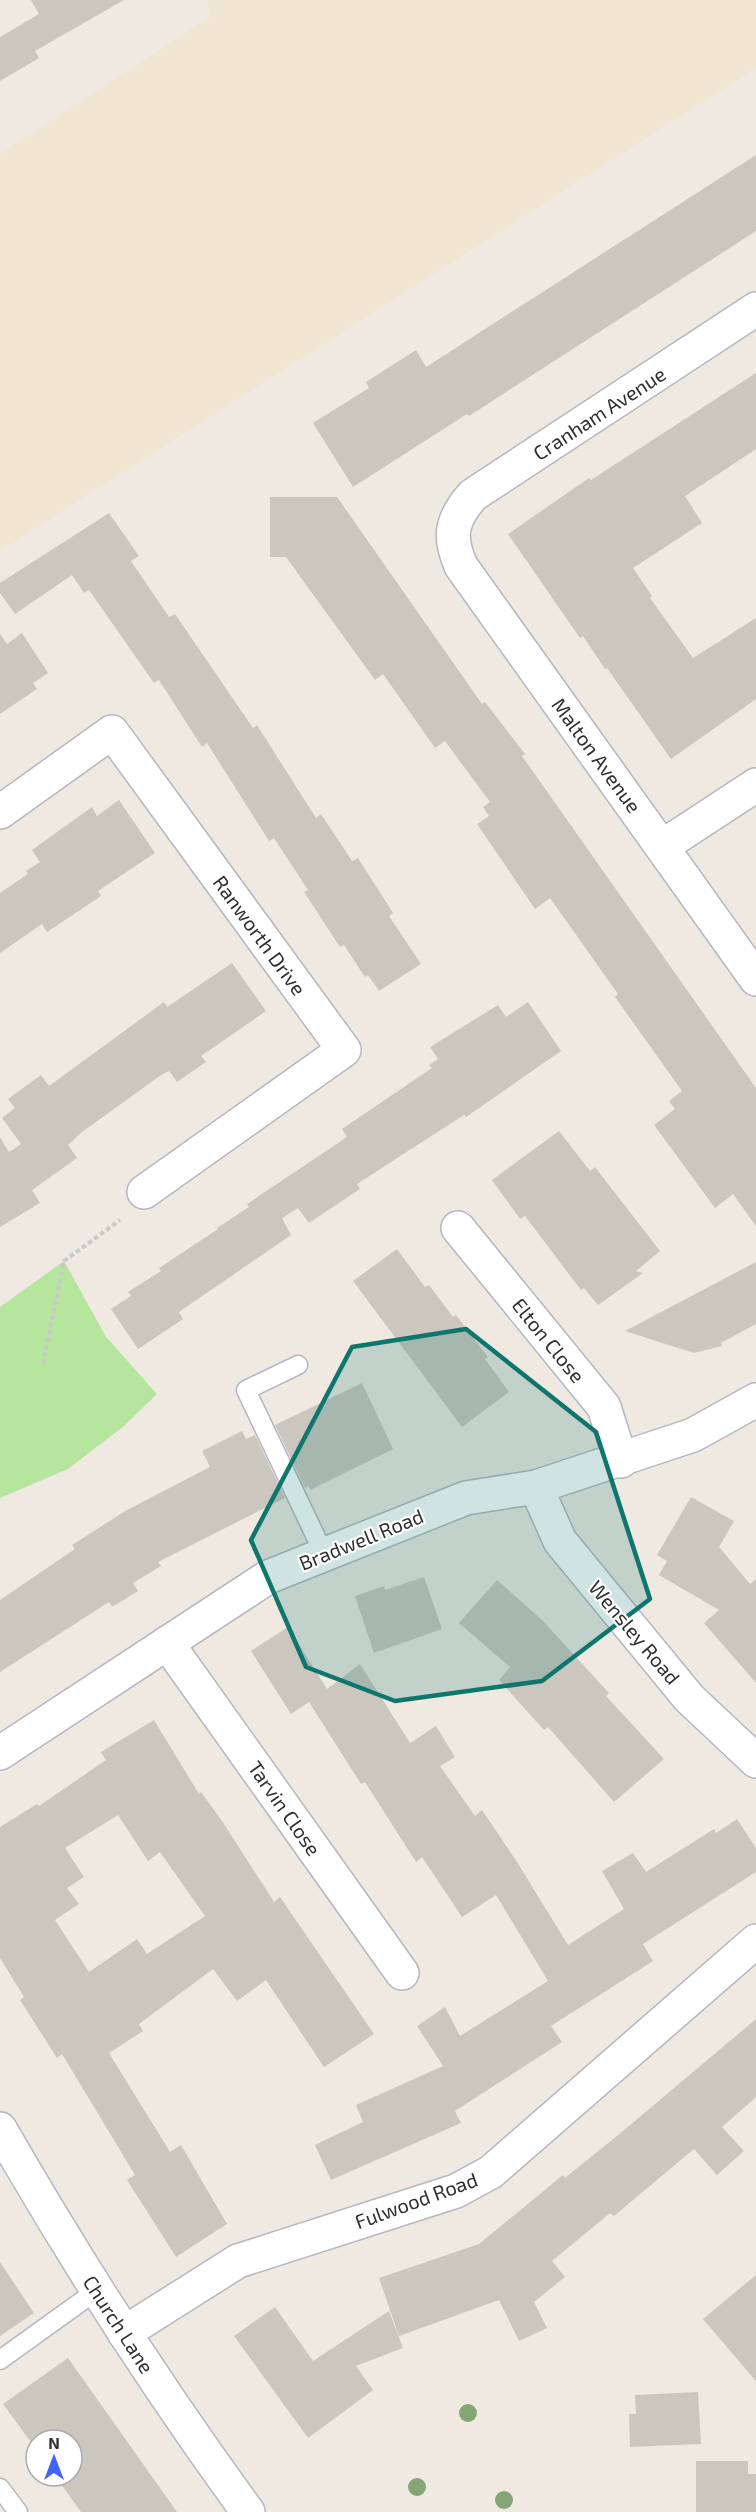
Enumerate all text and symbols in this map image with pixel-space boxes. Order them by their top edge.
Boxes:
street label: Cranham Avenue [528,361,670,465]
street label: Malton Avenue [547,693,647,817]
street label: Ranworth Drive [209,871,311,999]
street label: Elton Close [508,1293,590,1387]
street label: Bradwell Road [295,1503,427,1575]
street label: Wensley Road [585,1575,685,1689]
street label: Tarvin Close [244,1756,326,1860]
street label: Fulwood Road [351,2167,481,2233]
street label: Church Lane [79,2271,159,2377]
north arrow [24,2428,84,2488]
text: N [48,2433,60,2452]

